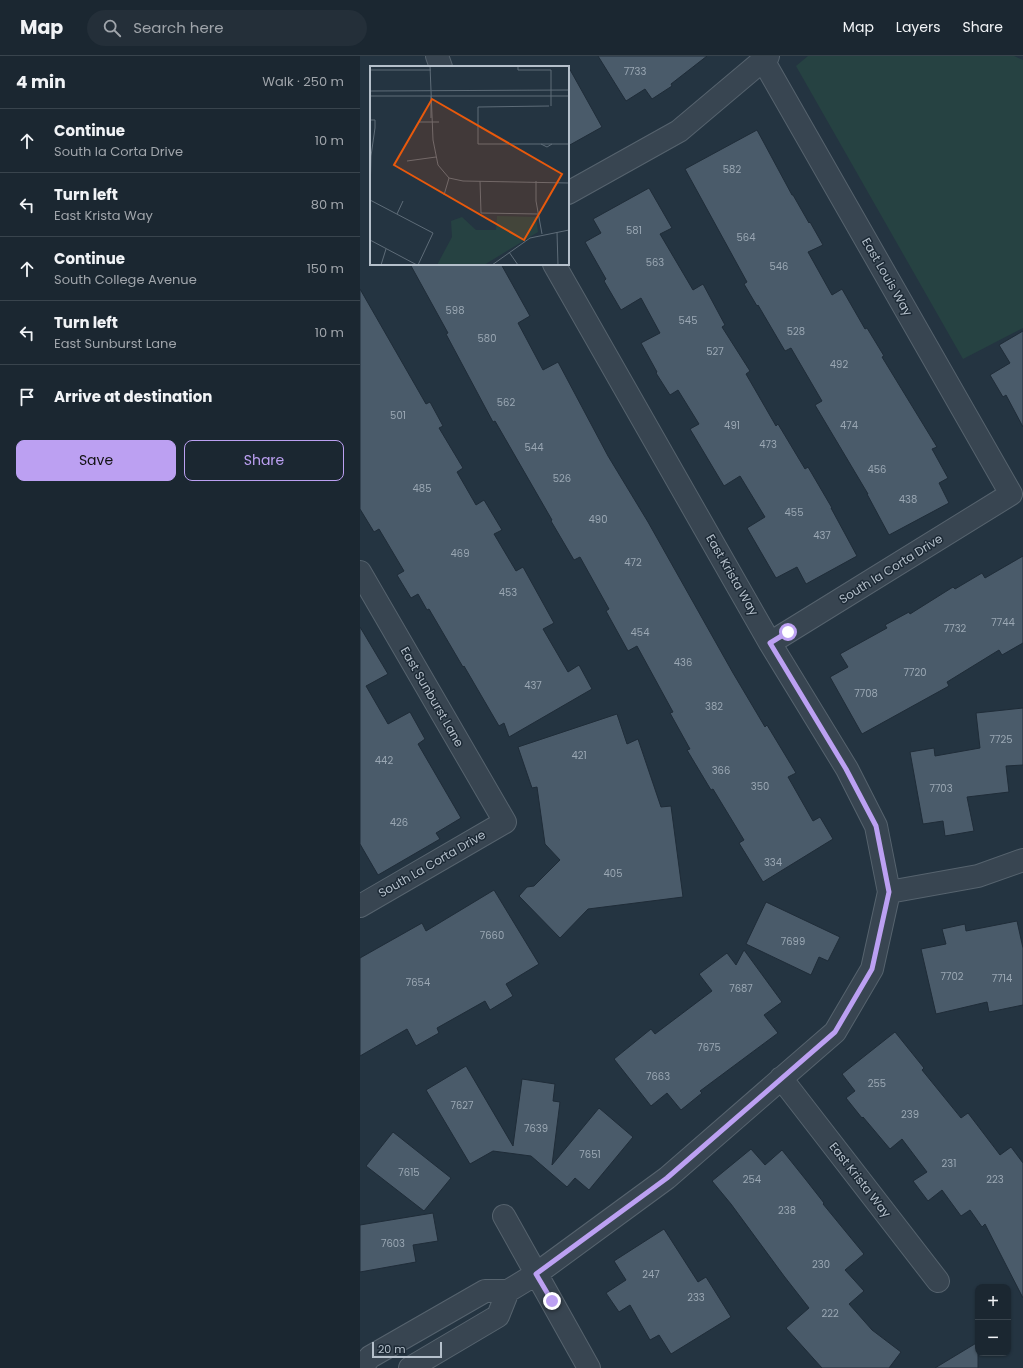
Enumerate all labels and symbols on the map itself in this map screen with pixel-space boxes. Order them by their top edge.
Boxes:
house number: 7733 [624,64,646,79]
inset map [370,66,569,265]
house number: 582 [723,162,741,177]
house number: 581 [626,223,642,238]
house number: 564 [737,230,755,245]
street label: East Louis Way [858,235,917,319]
house number: 563 [646,255,664,270]
house number: 546 [770,259,788,274]
house number: 598 [446,303,464,318]
house number: 545 [679,313,697,328]
house number: 528 [787,324,805,339]
house number: 580 [478,331,496,346]
house number: 527 [706,344,724,359]
house number: 492 [830,357,848,372]
house number: 562 [497,395,515,410]
house number: 501 [390,408,406,423]
house number: 491 [724,418,740,433]
house number: 474 [840,418,858,433]
house number: 473 [759,437,777,452]
house number: 544 [525,440,543,455]
house number: 456 [868,462,886,477]
house number: 526 [553,471,571,486]
house number: 485 [413,481,431,496]
house number: 438 [899,492,917,507]
house number: 455 [785,505,803,520]
house number: 490 [589,512,607,527]
house number: 437 [813,528,831,543]
street label: South la Corta Drive [836,530,946,607]
street label: East Krista Way [702,531,763,619]
house number: 469 [451,546,469,561]
house number: 472 [624,555,642,570]
house number: 453 [499,585,517,600]
house number: 7744 [991,615,1015,630]
house number: 7732 [944,621,967,636]
route start [779,623,797,641]
house number: 454 [631,625,649,640]
street label: East Sunburst Lane [397,644,468,750]
house number: 436 [674,655,692,670]
house number: 7720 [904,665,926,680]
house number: 437 [524,678,542,693]
house number: 7708 [854,686,878,701]
house number: 382 [705,699,723,714]
house number: 7725 [990,732,1012,747]
house number: 421 [571,748,587,763]
house number: 442 [375,753,393,768]
house number: 366 [712,763,730,778]
house number: 350 [751,779,769,794]
house number: 7703 [929,781,953,796]
house number: 426 [390,815,408,830]
street label: South La Corta Drive [375,826,489,901]
house number: 334 [764,855,782,870]
house number: 405 [604,866,622,881]
house number: 7660 [480,928,504,943]
house number: 7699 [781,934,805,949]
house number: 7702 [941,969,964,984]
house number: 7714 [992,971,1012,986]
house number: 7654 [406,975,430,990]
house number: 7687 [729,981,753,996]
house number: 7675 [697,1040,721,1055]
house number: 7663 [646,1069,670,1084]
house number: 255 [868,1076,886,1091]
house number: 7627 [450,1098,474,1113]
house number: 239 [901,1107,919,1122]
house number: 7639 [524,1121,548,1136]
street label: East Krista Way [826,1139,895,1221]
house number: 7651 [579,1147,601,1162]
house number: 231 [942,1156,956,1171]
house number: 7615 [398,1165,420,1180]
house number: 254 [743,1172,761,1187]
house number: 223 [986,1172,1004,1187]
house number: 238 [778,1203,796,1218]
house number: 7603 [381,1236,405,1251]
house number: 230 [812,1257,830,1272]
house number: 247 [642,1267,660,1282]
house number: 233 [687,1290,705,1305]
route end [543,1292,561,1310]
house number: 222 [821,1306,839,1321]
scale bar [372,1340,442,1359]

